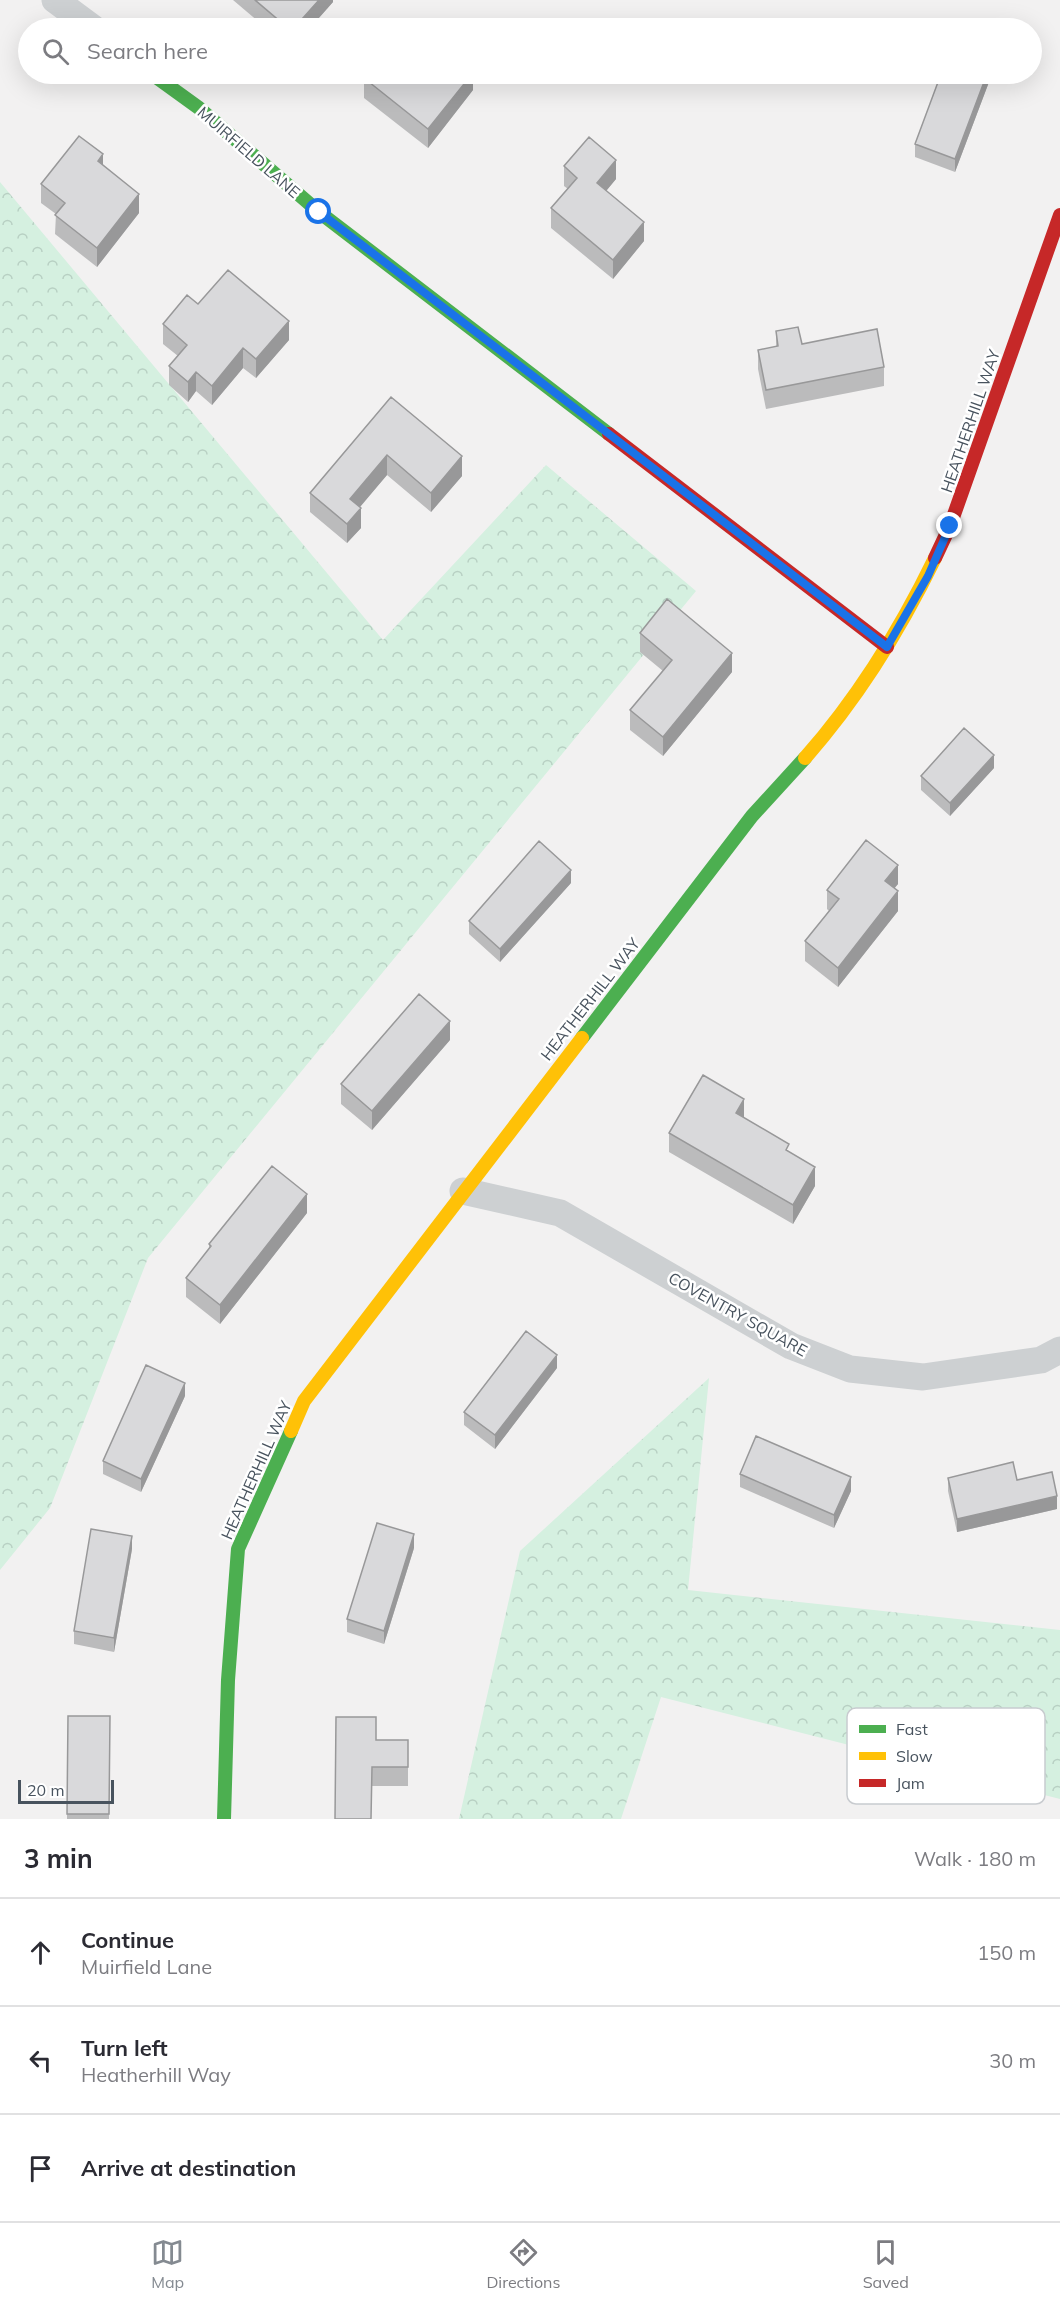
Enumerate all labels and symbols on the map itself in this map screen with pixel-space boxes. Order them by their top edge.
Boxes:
street label: MUIRFIELD LANE [194,102,304,202]
route start [305,198,331,224]
street label: HEATHERHILL WAY [936,347,1004,495]
route end [936,512,962,538]
street label: HEATHERHILL WAY [536,934,644,1064]
street label: COVENTRY SQUARE [665,1267,811,1361]
street label: HEATHERHILL WAY [216,1397,296,1542]
legend [847,1708,1045,1804]
text: Fast [896,1719,928,1739]
text: Slow [896,1746,933,1766]
text: Jam [896,1773,925,1793]
scale bar [18,1777,114,1804]

